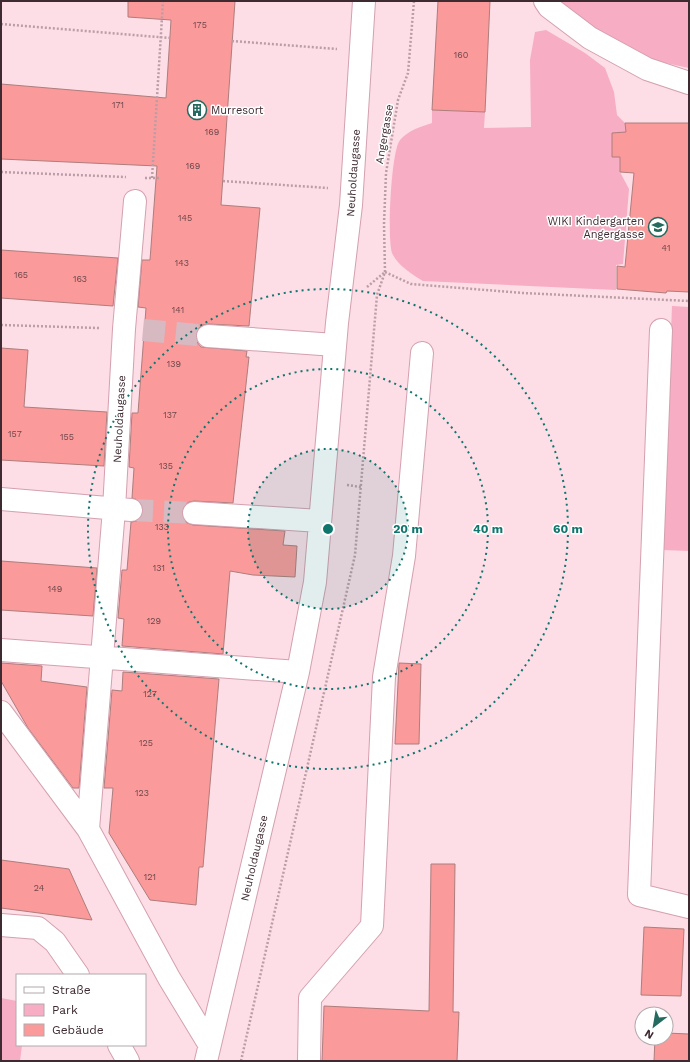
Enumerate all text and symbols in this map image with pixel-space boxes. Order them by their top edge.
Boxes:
house number: 175 [193,20,207,30]
house number: 160 [454,50,469,60]
building icon: Murresort [186,99,208,121]
house number: 171 [112,100,124,110]
street label: Angergasse [373,103,396,165]
place label: Murresort [211,104,264,117]
house number: 169 [205,127,219,137]
street label: Neuholdaugasse [344,129,363,217]
house number: 169 [186,161,200,171]
house number: 145 [178,213,192,223]
place label: WIKI Kindergarten Angergasse [548,215,644,241]
school or university icon: WIKI Kindergarten Angergasse [647,216,669,238]
house number: 41 [662,243,670,253]
house number: 143 [175,258,189,268]
house number: 165 [14,270,28,280]
house number: 163 [73,274,87,284]
house number: 141 [172,305,184,315]
house number: 139 [167,359,181,369]
street label: Neuholdaugasse [111,375,128,463]
house number: 137 [163,410,177,420]
house number: 157 [8,429,22,439]
house number: 155 [60,432,74,442]
house number: 135 [159,461,173,471]
house number: 133 [155,522,169,532]
centre of rings [321,522,335,536]
text: 20 m [393,522,423,536]
text: 40 m [473,522,503,536]
text: 60 m [553,522,583,536]
house number: 131 [153,563,165,573]
house number: 149 [48,584,62,594]
house number: 129 [147,616,161,626]
house number: 127 [143,689,157,699]
house number: 125 [139,738,153,748]
house number: 123 [135,788,149,798]
street label: Neuholdaugasse [238,814,271,902]
house number: 121 [144,872,156,882]
house number: 24 [34,883,45,893]
legend [16,974,146,1046]
text: Straße [52,983,91,997]
text: Park [52,1003,78,1017]
north arrow [634,1006,674,1046]
text: Gebäude [52,1023,104,1037]
text: N [642,1026,656,1042]

